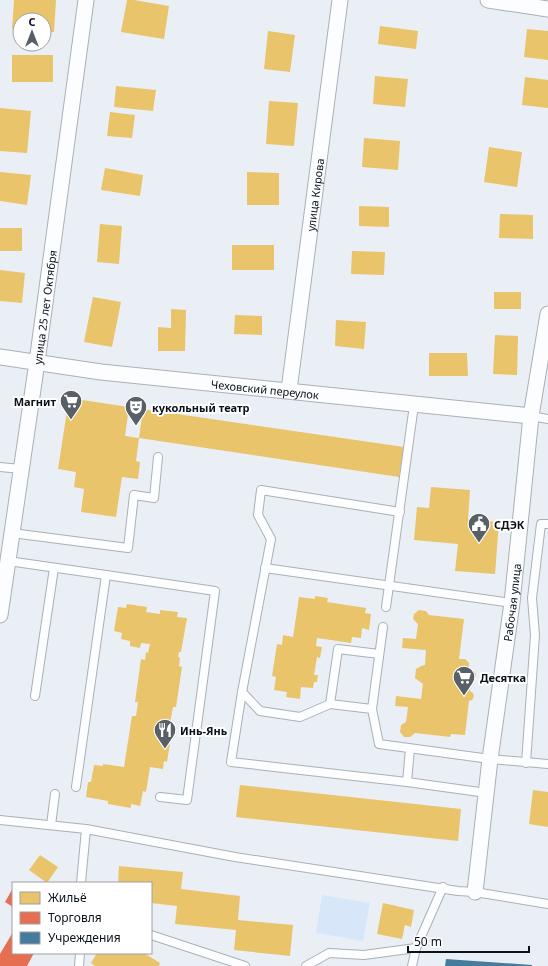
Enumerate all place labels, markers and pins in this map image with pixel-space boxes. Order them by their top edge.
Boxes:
supermarket icon: Магнит [58,388,84,421]
place label: Магнит [14,394,56,409]
theatre icon: кукольный театр [123,394,149,427]
place label: кукольный театр [152,400,250,415]
public building icon: СДЭК [466,511,492,544]
place label: СДЭК [494,517,525,532]
supermarket icon: Десятка [451,664,477,697]
place label: Десятка [480,670,526,685]
restaurant icon: Инь-Янь [152,717,178,750]
place label: Инь-Янь [180,723,228,738]

